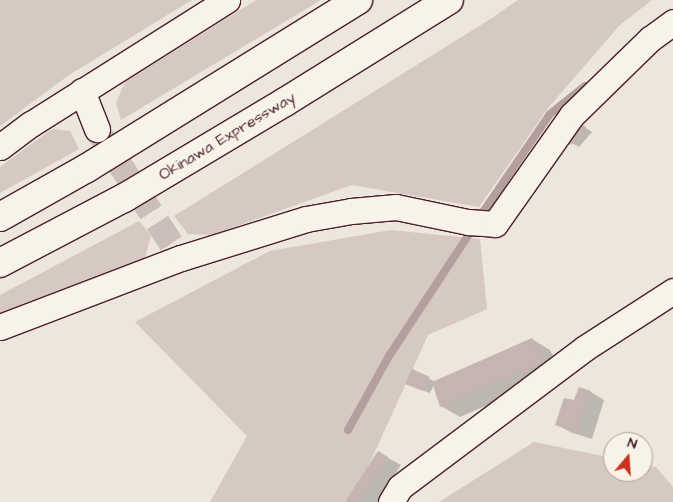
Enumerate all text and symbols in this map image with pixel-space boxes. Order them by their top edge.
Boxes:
street label: Okinawa Expressway [155,88,299,184]
north arrow [603,432,653,482]
text: N [625,433,640,455]

